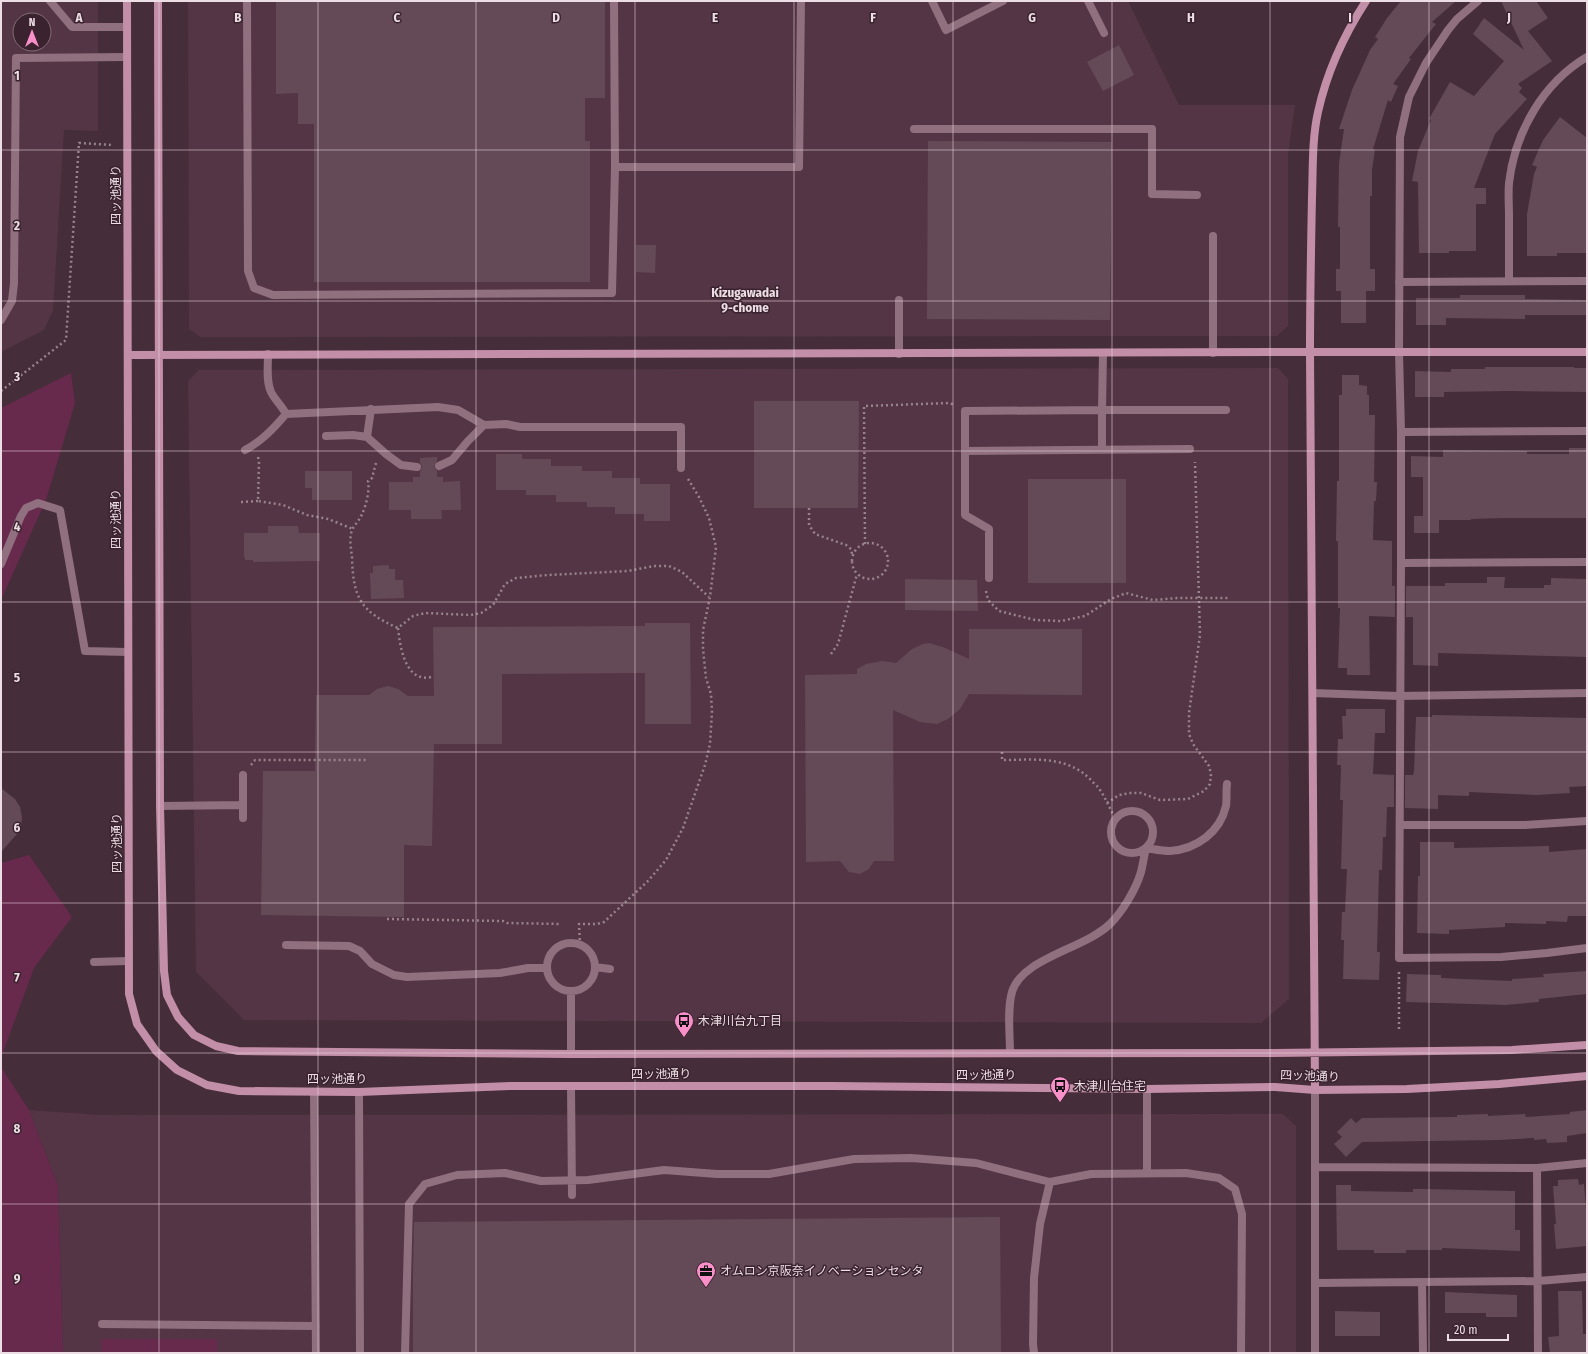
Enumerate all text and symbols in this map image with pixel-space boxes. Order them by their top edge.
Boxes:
text: A [74,10,83,25]
text: B [234,10,242,25]
text: C [394,10,401,25]
text: D [552,10,560,25]
text: E [712,10,718,25]
text: F [870,10,876,25]
text: G [1028,10,1036,25]
text: H [1187,10,1195,25]
text: I [1348,10,1352,25]
text: J [1506,10,1511,25]
north arrow [12,12,52,52]
text: N [29,16,35,29]
text: 1 [14,68,20,83]
street label: 四ッ池通り [109,165,123,225]
text: 2 [13,218,20,233]
district label: Kizugawadai 9-chome [711,285,779,315]
text: 3 [13,369,20,384]
street label: 四ッ池通り [109,489,123,549]
text: 4 [14,519,21,534]
text: 5 [14,670,20,685]
street label: 四ッ池通り [110,813,124,873]
text: 6 [14,820,21,835]
text: 7 [14,970,20,985]
bus stop icon: 木津川台九丁目 [673,1010,695,1038]
place label: 木津川台九丁目 [698,1014,782,1028]
street label: 四ッ池通り [631,1067,691,1081]
street label: 四ッ池通り [956,1068,1016,1082]
street label: 四ッ池通り [1280,1068,1340,1084]
street label: 四ッ池通り [307,1072,367,1086]
bus stop icon: 木津川台住宅 [1049,1075,1071,1103]
place label: 木津川台住宅 [1074,1079,1146,1093]
text: 8 [14,1121,21,1136]
office icon: オムロン京阪奈イノベーションセンタ [695,1260,717,1288]
place label: オムロン京阪奈イノベーションセンタ [720,1264,923,1278]
text: 9 [14,1271,21,1286]
scale bar [1448,1316,1508,1342]
text: 20 m [1454,1323,1478,1337]

